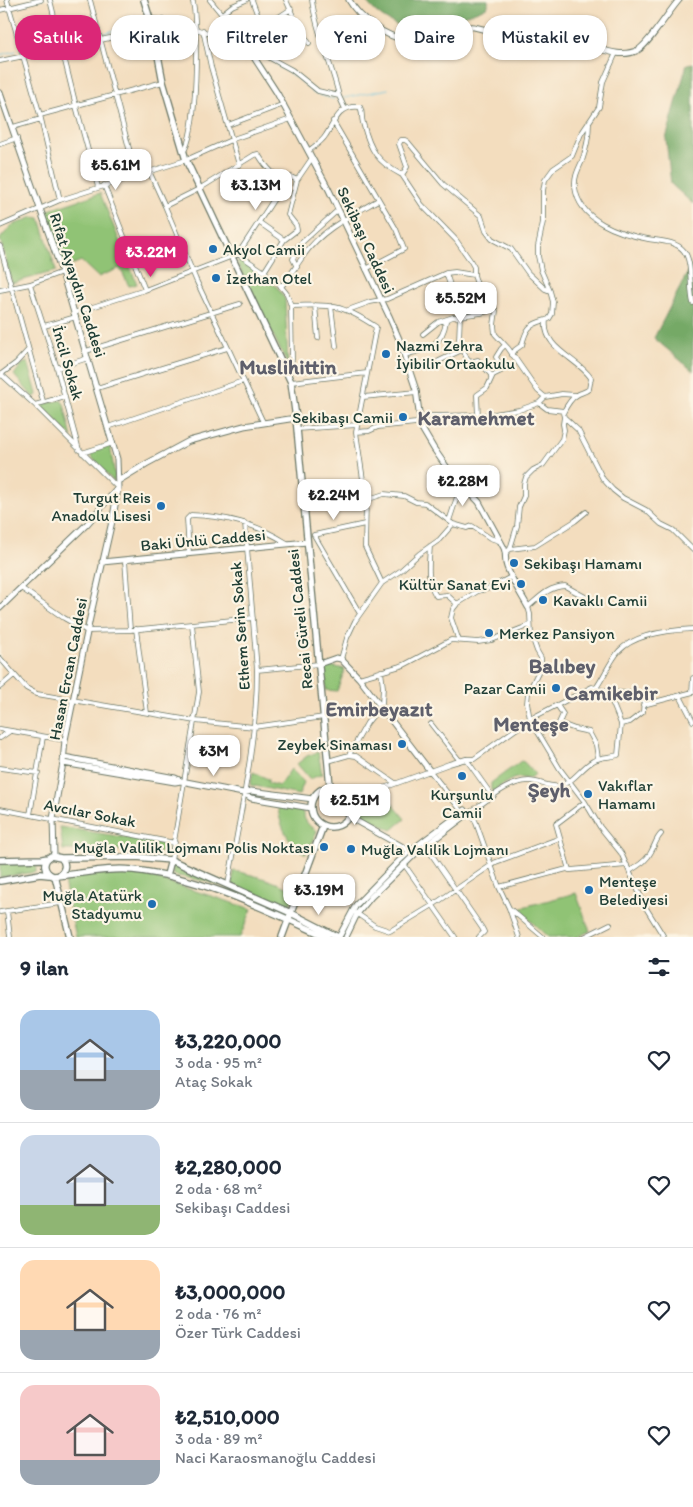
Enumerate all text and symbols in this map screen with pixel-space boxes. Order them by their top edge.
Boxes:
chip: Satılık [15,15,101,60]
chip: Kiralık [111,15,198,60]
chip: Filtreler [208,15,306,60]
chip: Yeni [316,15,385,60]
chip: Daire [395,15,473,60]
chip: Müstakil ev [483,15,607,60]
pin: ₺5.61M [75,148,157,191]
text: ₺5.61M [91,155,141,174]
pin: ₺3.13M [215,168,297,211]
text: ₺3.13M [231,175,281,194]
street label: Sekibaşı Caddesi [333,184,399,296]
street label: Rıfat Ayaydın Caddesi [46,210,110,360]
pin: ₺3.22M [110,236,192,278]
place label: Akyol Camii [223,240,305,259]
text: ₺3.22M [126,242,176,261]
marker: Akyol Camii [207,243,219,255]
place label: İzethan Otel [226,269,312,288]
marker: İzethan Otel [210,272,222,284]
pin: ₺5.52M [420,282,502,324]
text: ₺5.52M [436,288,486,307]
street label: İncil Sokak [48,324,88,402]
place label: Nazmi Zehra İyibilir Ortaokulu [396,336,515,373]
marker: Nazmi Zehra İyibilir Ortaokulu [380,348,392,360]
district label: Muslihittin [239,354,337,379]
district label: Karamehmet [418,405,535,430]
place label: Sekibaşı Camii [292,408,393,427]
marker: Sekibaşı Camii [397,411,409,423]
pin: ₺2.28M [422,464,504,507]
text: ₺2.28M [438,471,488,490]
pin: ₺2.24M [293,478,375,521]
text: ₺2.24M [308,485,360,504]
place label: Turgut Reis Anadolu Lisesi [52,488,151,525]
marker: Turgut Reis Anadolu Lisesi [155,500,167,512]
street label: Baki Ünlü Caddesi [140,525,266,555]
street label: Recai Güreli Caddesi [283,548,317,690]
place label: Sekibaşı Hamamı [524,554,642,573]
marker: Sekibaşı Hamamı [508,557,520,569]
street label: Ethem Serin Sokak [226,561,254,691]
place label: Kültür Sanat Evi [399,575,511,594]
marker: Kültür Sanat Evi [515,578,527,590]
place label: Kavaklı Camii [553,591,647,610]
marker: Kavaklı Camii [537,594,549,606]
street label: Hasan Ercan Caddesi [45,596,91,742]
place label: Merkez Pansiyon [499,624,615,643]
marker: Merkez Pansiyon [483,627,495,639]
district label: Balıbey [529,653,595,679]
place label: Pazar Camii [464,679,546,698]
district label: Camikebir [564,680,658,705]
marker: Pazar Camii [550,682,562,694]
district label: Emirbeyazıt [325,696,433,722]
district label: Menteşe [493,711,569,737]
pin: ₺3M [190,734,238,777]
place label: Zeybek Sinaması [277,735,392,754]
marker: Zeybek Sinaması [396,738,408,750]
text: ₺3M [199,741,229,760]
marker: Kurşunlu Camii [456,770,468,782]
place label: Vakıflar Hamamı [598,776,656,813]
district label: Şeyh [528,777,570,803]
pin: ₺2.51M [314,784,396,826]
place label: Kurşunlu Camii [430,785,494,822]
marker: Vakıflar Hamamı [582,788,594,800]
text: ₺2.51M [330,790,380,809]
street label: Avcılar Sokak [42,795,138,831]
place label: Muğla Valilik Lojmanı Polis Noktası [74,838,314,857]
place label: Muğla Valilik Lojmanı [361,840,509,859]
marker: Muğla Valilik Lojmanı Polis Noktası [318,841,330,853]
marker: Muğla Valilik Lojmanı [345,843,357,855]
place label: Menteşe Belediyesi [599,872,668,909]
pin: ₺3.19M [278,874,360,916]
text: ₺3.19M [294,880,344,899]
marker: Menteşe Belediyesi [583,884,595,896]
place label: Muğla Atatürk Stadyumu [42,886,142,923]
marker: Muğla Atatürk Stadyumu [146,898,158,910]
icon: filters [645,953,673,981]
text: 9 ilan [20,955,69,980]
text: ₺3,220,000 [175,1028,282,1053]
icon: home [60,1030,120,1090]
icon: heart [645,1046,673,1074]
text: 3 oda · 95 m² [175,1053,262,1072]
text: Ataç Sokak [175,1072,253,1091]
text: ₺2,280,000 [175,1154,282,1179]
icon: home [60,1155,120,1215]
icon: heart [645,1171,673,1199]
text: 2 oda · 68 m² [175,1179,262,1198]
text: Sekibaşı Caddesi [175,1198,290,1217]
text: ₺3,000,000 [175,1279,285,1304]
icon: home [60,1280,120,1340]
icon: heart [645,1296,673,1324]
text: 2 oda · 76 m² [175,1304,261,1323]
text: Özer Türk Caddesi [175,1323,301,1342]
text: ₺2,510,000 [175,1404,280,1429]
icon: home [60,1405,120,1465]
icon: heart [645,1421,673,1449]
text: 3 oda · 89 m² [175,1429,262,1448]
text: Naci Karaosmanoğlu Caddesi [175,1448,376,1467]

